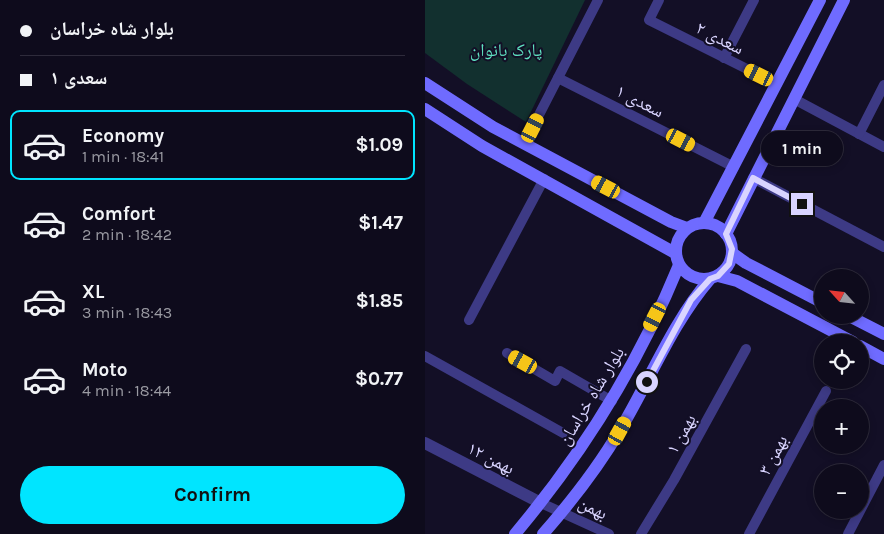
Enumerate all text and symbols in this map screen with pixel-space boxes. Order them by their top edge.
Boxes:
street label: سعدی ۲ [692,17,748,59]
text: بلوار شاه خراسان [50,18,174,40]
park label: پارک بانوان [470,39,542,61]
car [742,62,775,88]
text: سعدی ۱ [50,67,107,89]
street label: سعدی ۱ [612,80,668,122]
car [519,111,546,145]
icon: car [22,123,67,168]
text: Economy [82,125,164,147]
car [664,127,697,153]
callout: 1 min [761,132,843,166]
text: $1.09 [355,134,403,156]
text: 1 min [782,139,822,158]
text: 1 min · 18:41 [82,147,164,166]
car [589,173,622,201]
route end [791,193,813,215]
icon: car [22,201,67,246]
text: Comfort [82,203,156,225]
text: $1.47 [358,212,403,234]
text: 2 min · 18:42 [82,225,172,244]
north arrow [814,269,869,324]
map controls [814,269,869,519]
icon: car [22,279,67,324]
text: XL [82,281,104,303]
text: $1.85 [356,290,403,312]
car [641,300,668,334]
text: 3 min · 18:43 [82,303,172,322]
button: locate [814,334,869,389]
street label: بلوار شاه خراسان [553,343,629,449]
car [506,348,539,376]
icon: car [22,357,67,402]
text: Moto [82,359,128,381]
text: $0.77 [355,368,403,390]
route start [636,371,658,393]
text: 4 min · 18:44 [82,381,171,400]
button: + [814,399,869,454]
street label: بهمن ۱ [661,410,701,458]
car [606,414,633,448]
street label: بهمن ۳ [753,431,793,479]
street label: ۱۲ بهمن [464,437,518,479]
button: − [814,464,869,519]
button: Confirm [20,466,405,524]
street label: بهمن [575,492,611,524]

